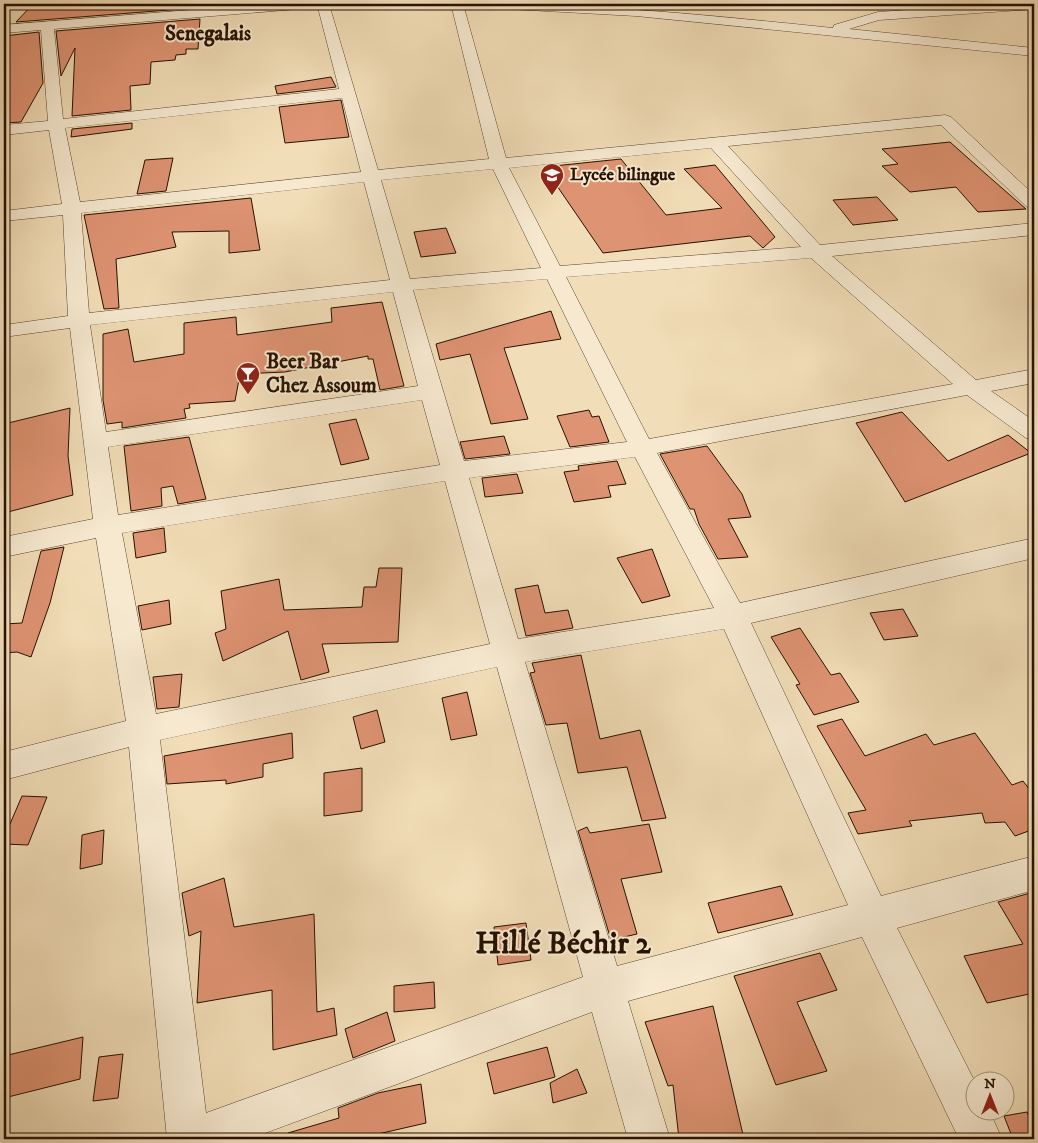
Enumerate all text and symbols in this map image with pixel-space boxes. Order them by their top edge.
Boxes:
district label: Senegalais [165,21,251,47]
school or university icon: Lycée bilingue [539,162,565,196]
place label: Lycée bilingue [570,164,676,186]
place label: Beer Bar Chez Assoum [266,349,377,399]
bar icon: Beer Bar Chez Assoum [235,361,261,395]
district label: Hillé Béchir 2 [475,925,652,963]
north arrow [966,1070,1016,1120]
text: N [984,1075,996,1093]

